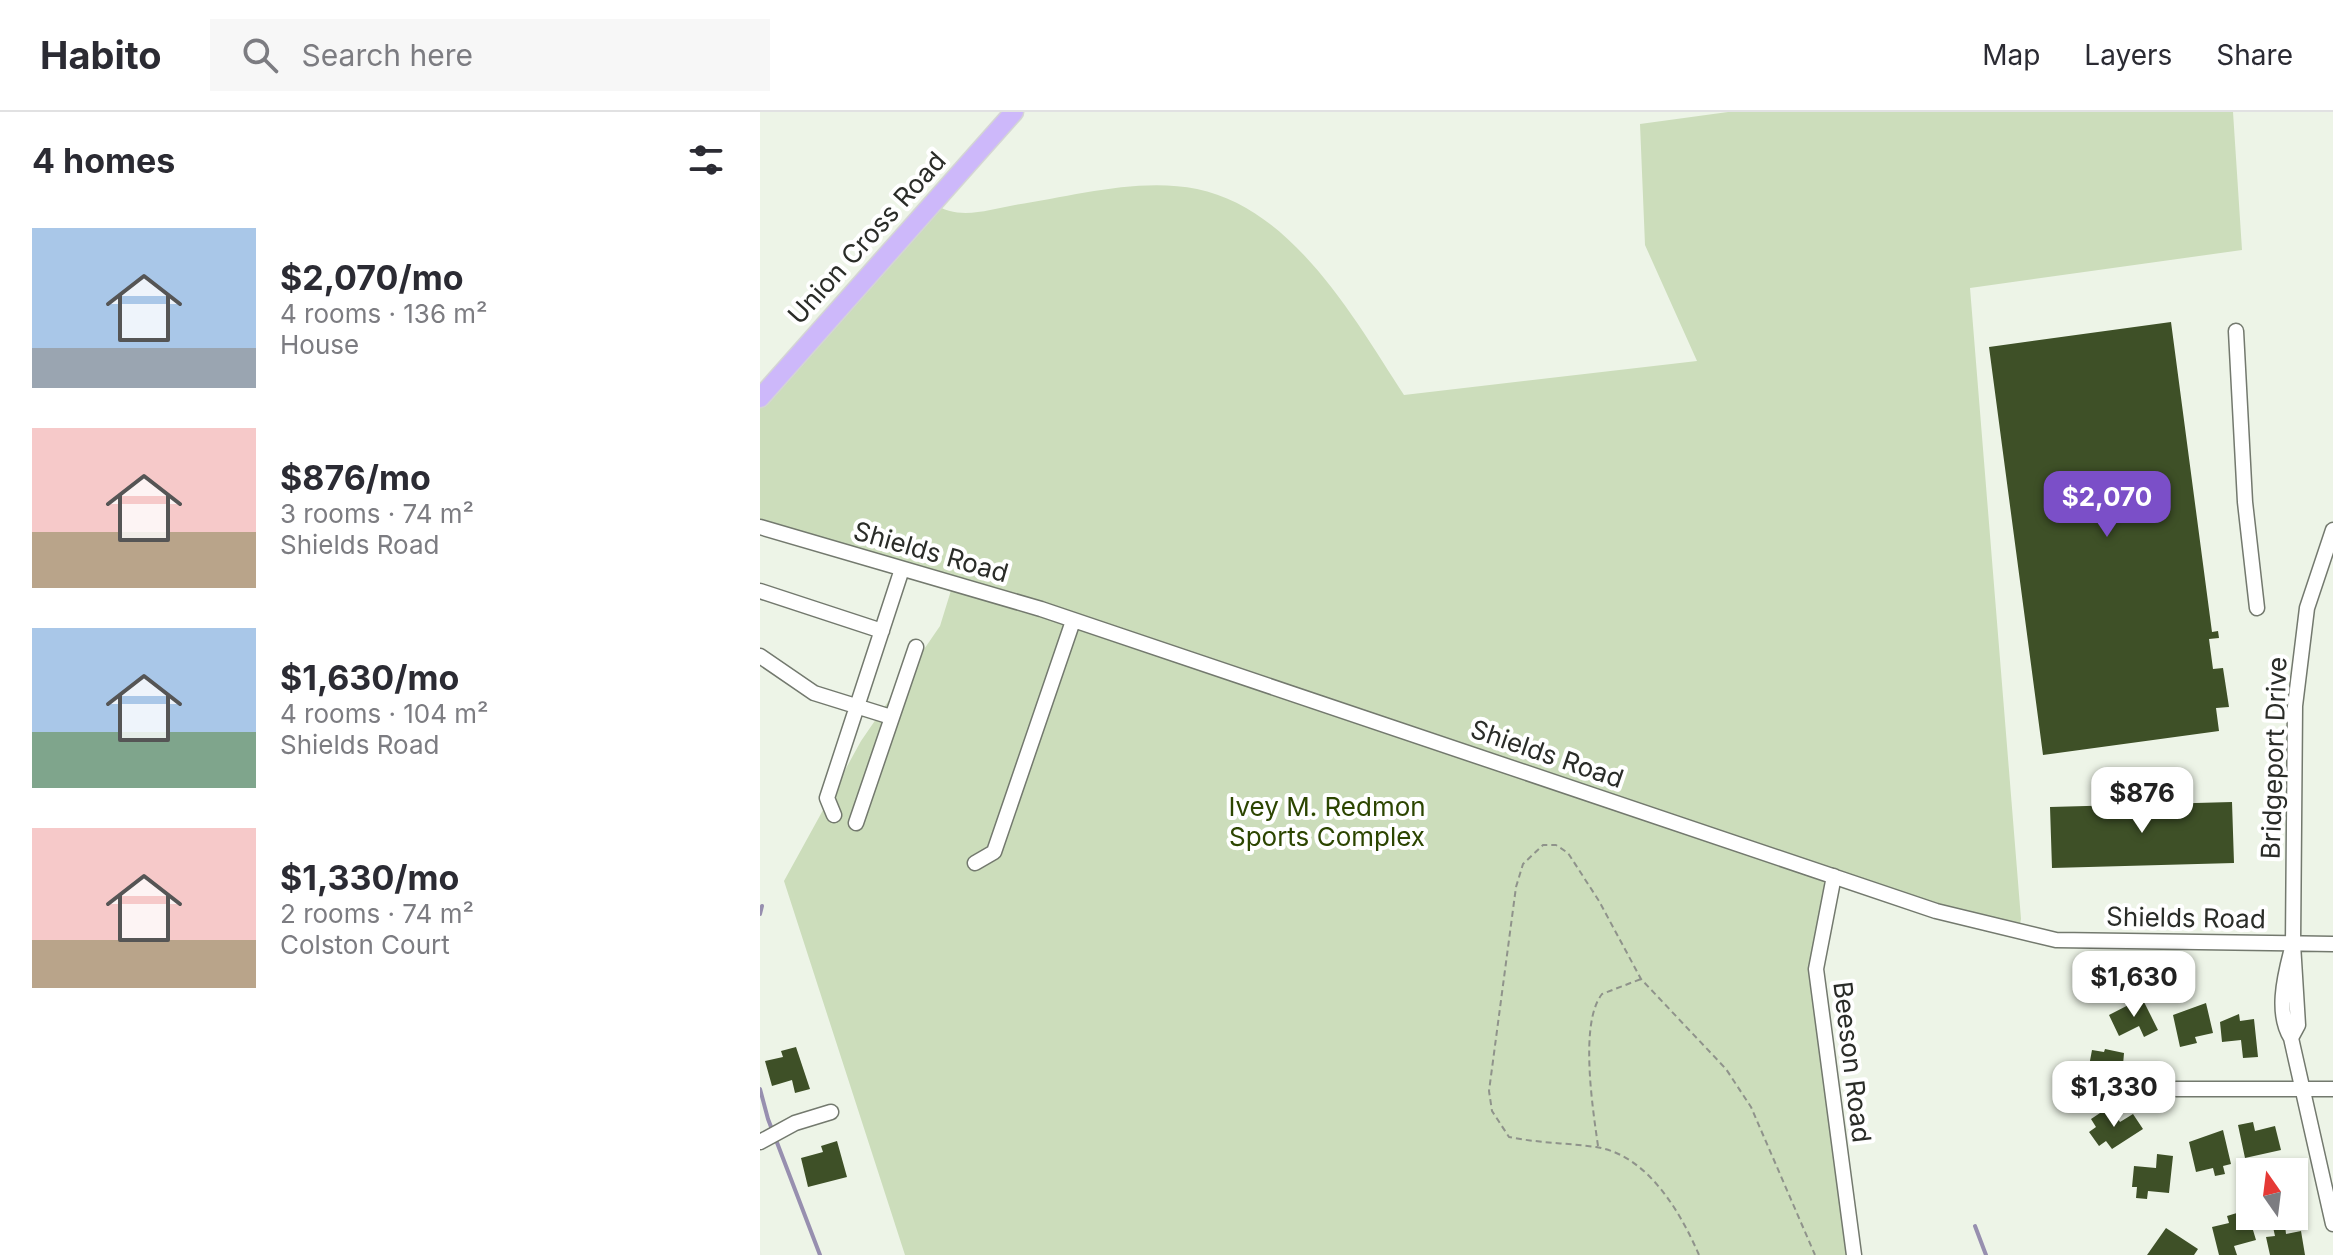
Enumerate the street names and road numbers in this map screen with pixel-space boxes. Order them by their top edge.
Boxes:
street label: Union Cross Road [781,145,952,330]
street label: Shields Road [850,515,1012,588]
street label: Bridgeport Drive [2254,656,2293,860]
street label: Shields Road [1467,713,1628,794]
street label: Shields Road [2106,901,2266,934]
street label: Beeson Road [1827,980,1878,1144]

